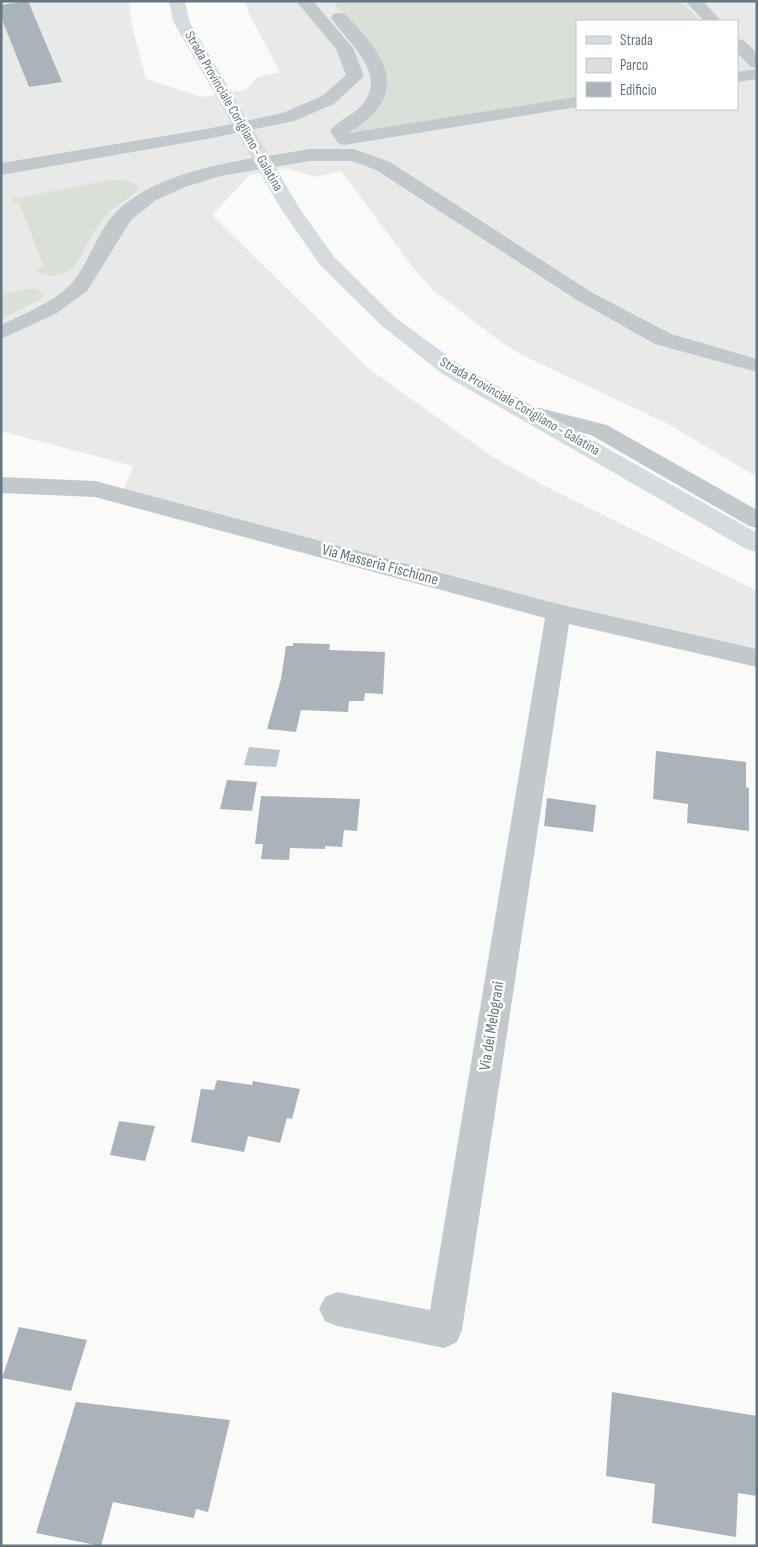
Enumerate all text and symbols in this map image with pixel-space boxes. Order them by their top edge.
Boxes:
legend [576,20,738,110]
street label: Strada Provinciale Corigliano - Galatina [181,28,287,194]
text: Strada [620,31,653,50]
text: Parco [620,56,648,75]
text: Edificio [620,81,657,100]
street label: Strada Provinciale Corigliano - Galatina [437,353,603,459]
street label: Via Masseria Fischione [320,540,440,590]
street label: Via dei Melograni [476,980,508,1072]

